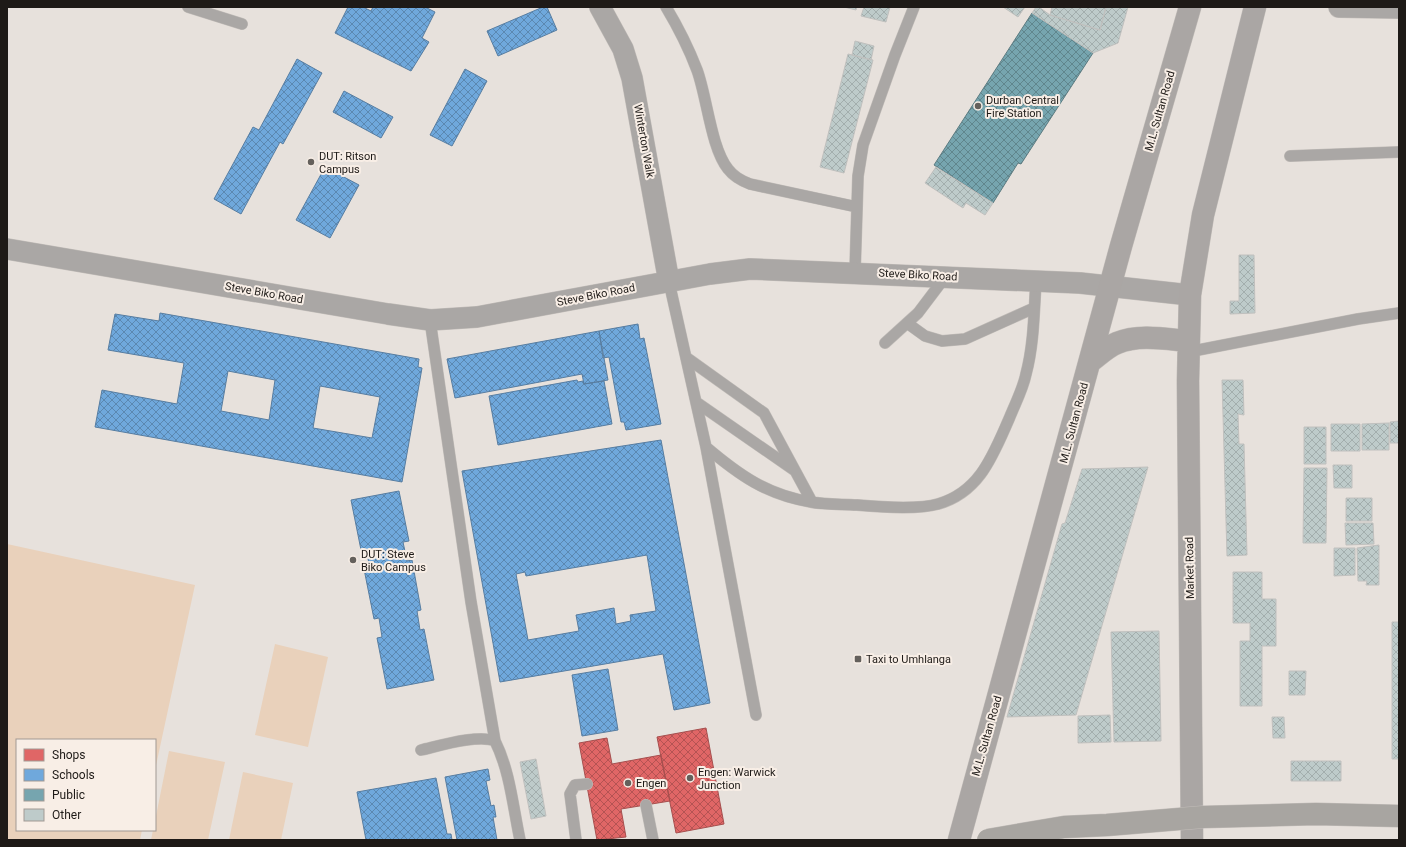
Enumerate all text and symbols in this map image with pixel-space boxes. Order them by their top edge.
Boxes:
street label: M.L. Sultan Road [1142,69,1178,153]
place label: Durban Central Fire Station [986,94,1059,120]
marker: Durban Central Fire Station [973,101,983,111]
street label: Winterton Walk [631,103,657,179]
place label: DUT: Ritson Campus [319,150,376,176]
marker: DUT: Ritson Campus [306,157,316,167]
street label: Steve Biko Road [878,266,958,284]
street label: Steve Biko Road [224,280,304,306]
street label: Steve Biko Road [556,281,636,309]
street label: M.L. Sultan Road [1057,381,1091,465]
street label: Market Road [1183,537,1197,599]
place label: DUT: Steve Biko Campus [361,548,426,574]
marker: DUT: Steve Biko Campus [348,555,358,565]
place label: Taxi to Umhlanga [866,653,951,666]
marker: Taxi to Umhlanga [853,654,863,664]
street label: M.L. Sultan Road [969,694,1005,778]
legend [16,739,156,831]
text: Shops [52,748,86,762]
place label: Engen: Warwick Junction [698,766,776,792]
text: Schools [52,768,95,782]
marker: Engen: Warwick Junction [685,773,695,783]
place label: Engen [636,777,666,790]
marker: Engen [623,778,633,788]
text: Public [52,788,85,802]
text: Other [52,808,81,822]

